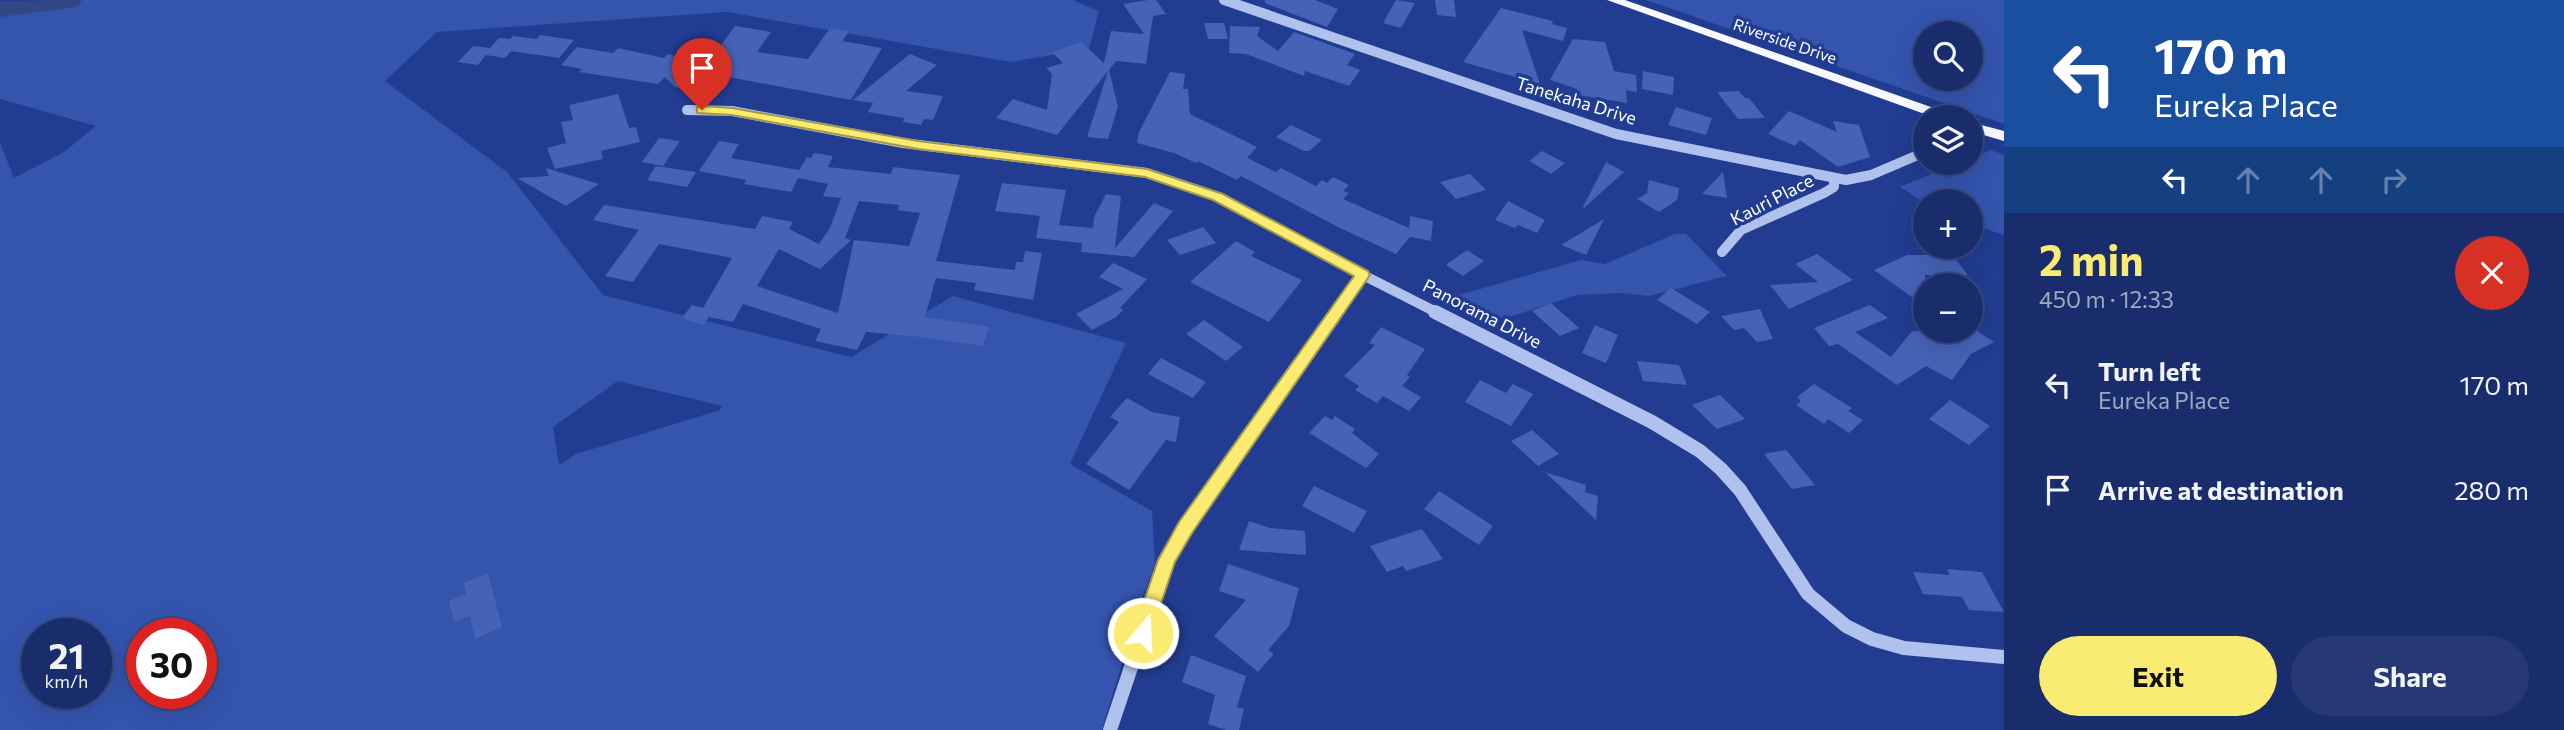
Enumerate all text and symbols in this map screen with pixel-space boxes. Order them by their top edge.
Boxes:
street label: Riverside Drive [1731,14,1839,67]
map controls [1913,21,1983,343]
button: search [1913,21,1983,91]
text: 170 m [2154,24,2287,84]
icon: left [2039,28,2130,119]
pin [672,38,732,110]
icon: arrive [683,49,721,87]
street label: Tanekaha Drive [1513,71,1639,129]
text: Eureka Place [2154,84,2338,124]
button: layers [1913,105,1983,175]
icon: left [2156,161,2194,199]
icon: ahead [2229,161,2267,199]
icon: ahead [2302,161,2340,199]
icon: right [2375,161,2413,199]
street label: Kauri Place [1726,169,1817,229]
button: + [1913,189,1983,259]
text: 2 min [2039,233,2144,285]
button: close [2455,236,2529,310]
button: − [1913,273,1983,343]
street label: Panorama Drive [1419,274,1545,352]
text: 450 m · 12:33 [2039,285,2174,313]
text: Turn left [2098,355,2201,386]
icon: left [2039,366,2077,404]
text: 170 m [2460,369,2529,400]
text: Eureka Place [2098,386,2230,414]
icon: arrive [2039,471,2077,509]
text: Arrive at destination [2098,474,2344,505]
text: 280 m [2454,474,2529,505]
position arrow [1106,596,1180,670]
speed limit sign: 30 [126,618,217,709]
text: 21 [49,633,84,676]
button: Exit [2039,636,2277,716]
button: Share [2291,636,2529,716]
text: km/h [45,670,88,692]

